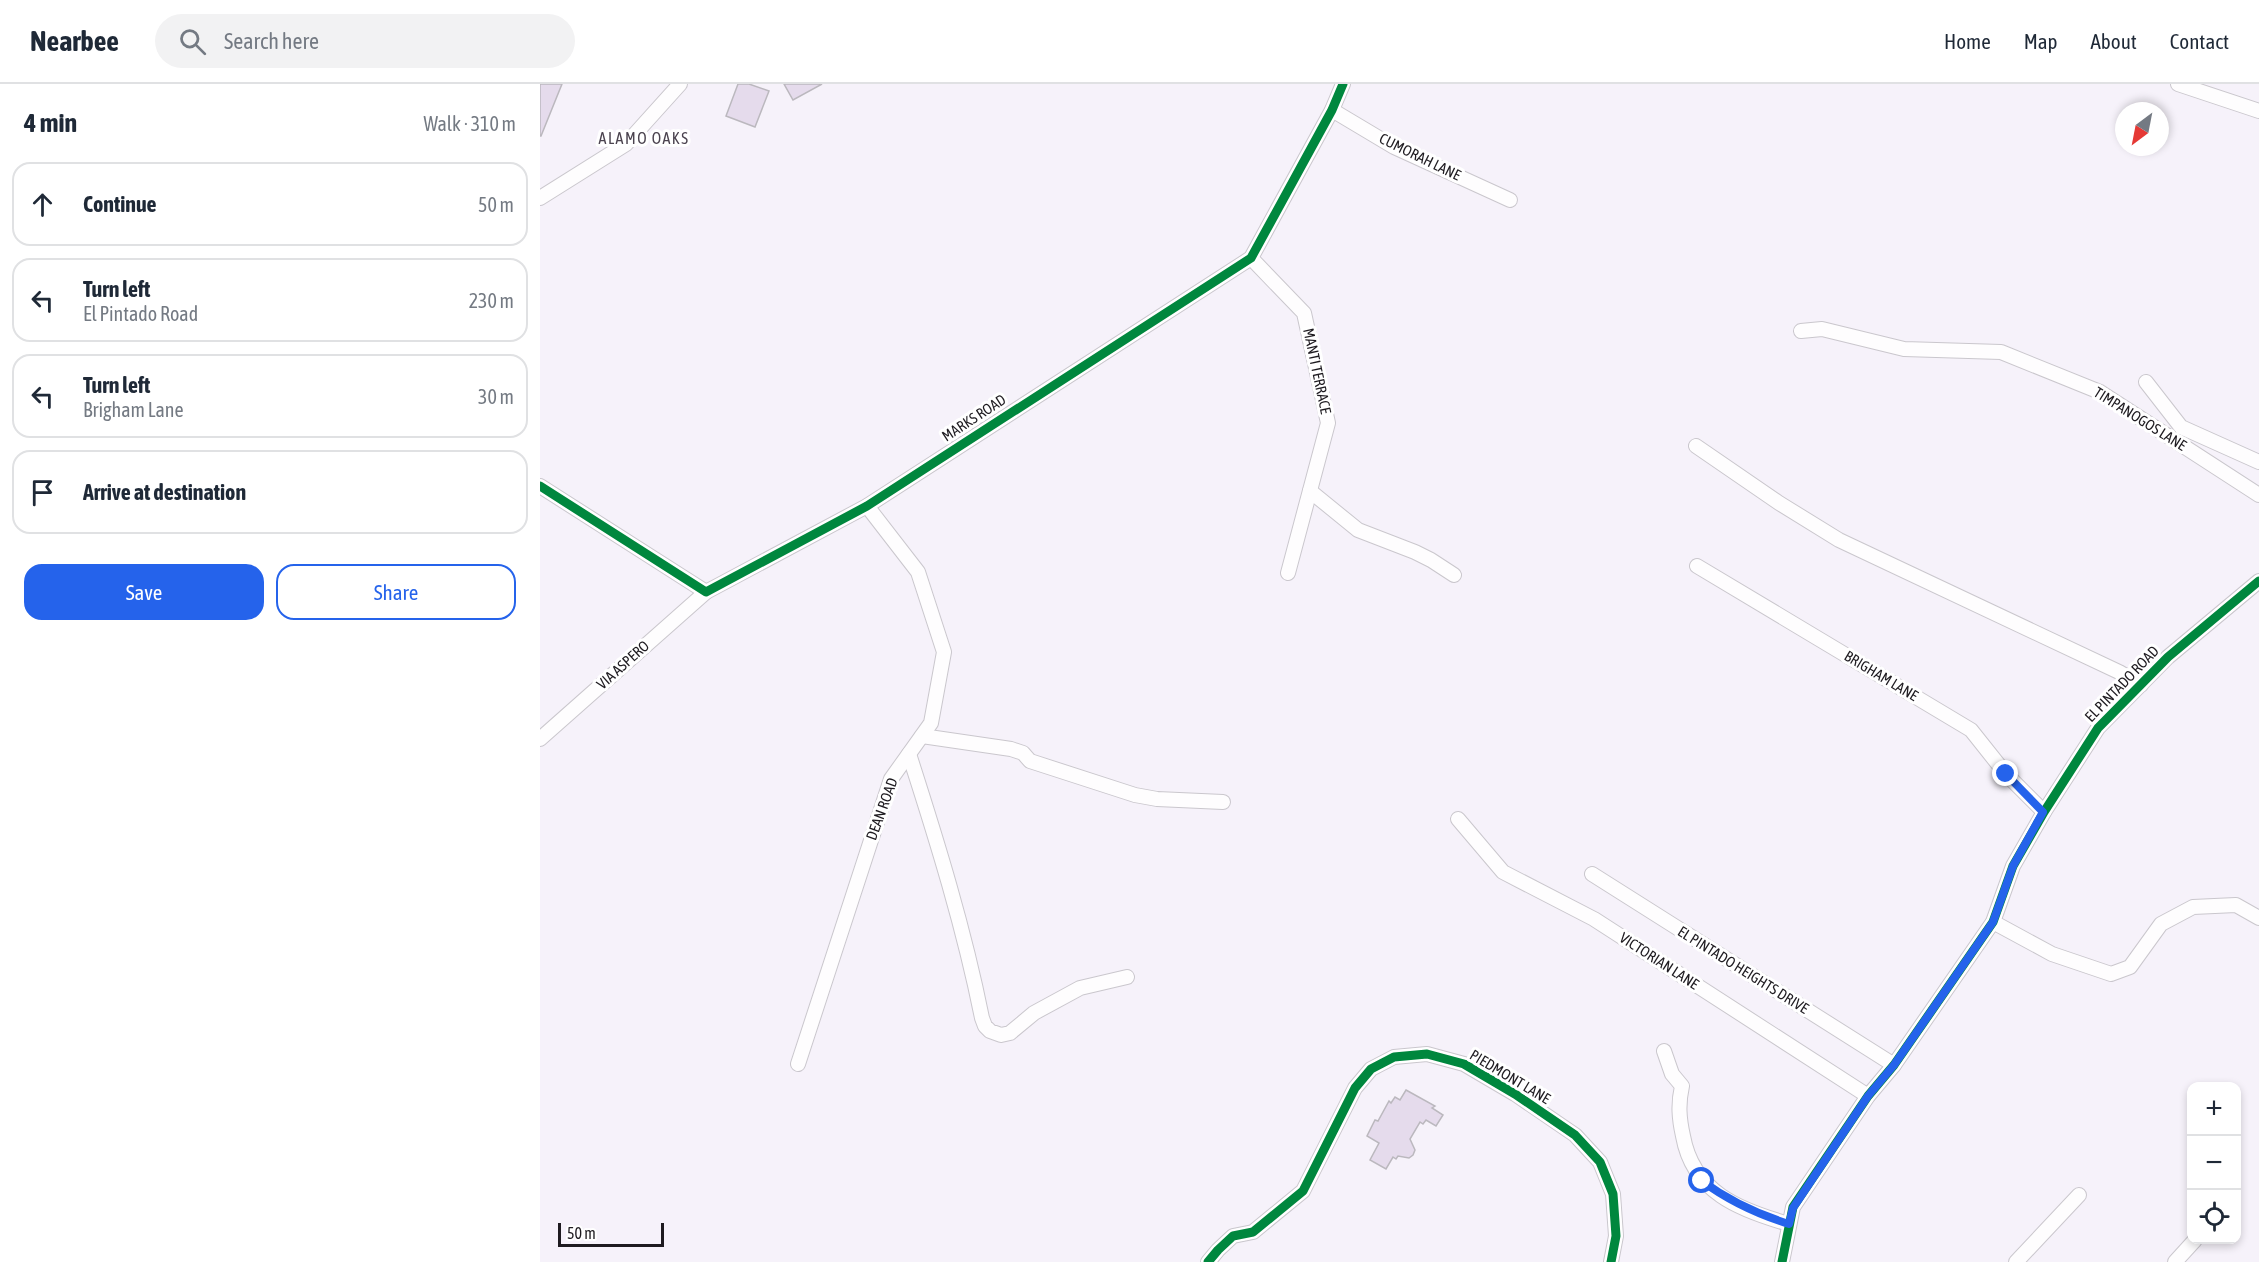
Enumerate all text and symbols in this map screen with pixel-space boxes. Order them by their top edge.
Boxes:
search box [155,14,575,68]
text: Nearbee [30,25,119,57]
icon: search [176,25,209,58]
text: Search here [224,28,319,54]
text: Home [1944,29,1991,53]
text: Map [2024,29,2058,53]
text: About [2091,29,2137,53]
text: Contact [2170,29,2229,53]
north arrow [2115,102,2169,156]
text: 4 min [24,108,77,138]
text: Walk · 310 m [424,112,516,135]
district label: ALAMO OAKS [599,129,689,147]
street label: CUMORAH LANE [1377,130,1464,184]
icon: ahead [26,188,59,221]
text: Continue [83,191,157,217]
text: 50 m [478,193,514,216]
text: Turn left [83,276,150,302]
icon: left [26,284,59,317]
text: 230 m [469,289,514,312]
text: El Pintado Road [83,302,198,325]
street label: MANTI TERRACE [1300,326,1335,416]
text: Turn left [83,372,150,398]
icon: left [26,380,59,413]
street label: TIMPANOGOS LANE [2091,383,2190,454]
text: 30 m [478,385,514,408]
street label: MARKS ROAD [939,391,1009,444]
text: Brigham Lane [83,398,184,421]
icon: arrive [26,476,59,509]
text: Arrive at destination [83,479,246,505]
button: Save [24,564,264,620]
button: Share [276,564,516,620]
street label: VIA ASPERO [593,637,652,692]
street label: EL PINTADO ROAD [2081,642,2162,725]
street label: BRIGHAM LANE [1841,647,1922,705]
route end [1992,760,2018,786]
street label: DEAN ROAD [862,775,901,842]
street label: EL PINTADO HEIGHTS DRIVE [1675,922,1812,1017]
street label: VICTORIAN LANE [1617,929,1703,993]
street label: PIEDMONT LANE [1467,1046,1554,1108]
map controls [2187,1082,2241,1244]
button: + [2187,1082,2241,1136]
button: − [2187,1136,2241,1190]
route start [1688,1167,1714,1193]
button: locate [2187,1190,2241,1244]
scale bar [558,1220,664,1248]
text: 50 m [567,1224,596,1242]

